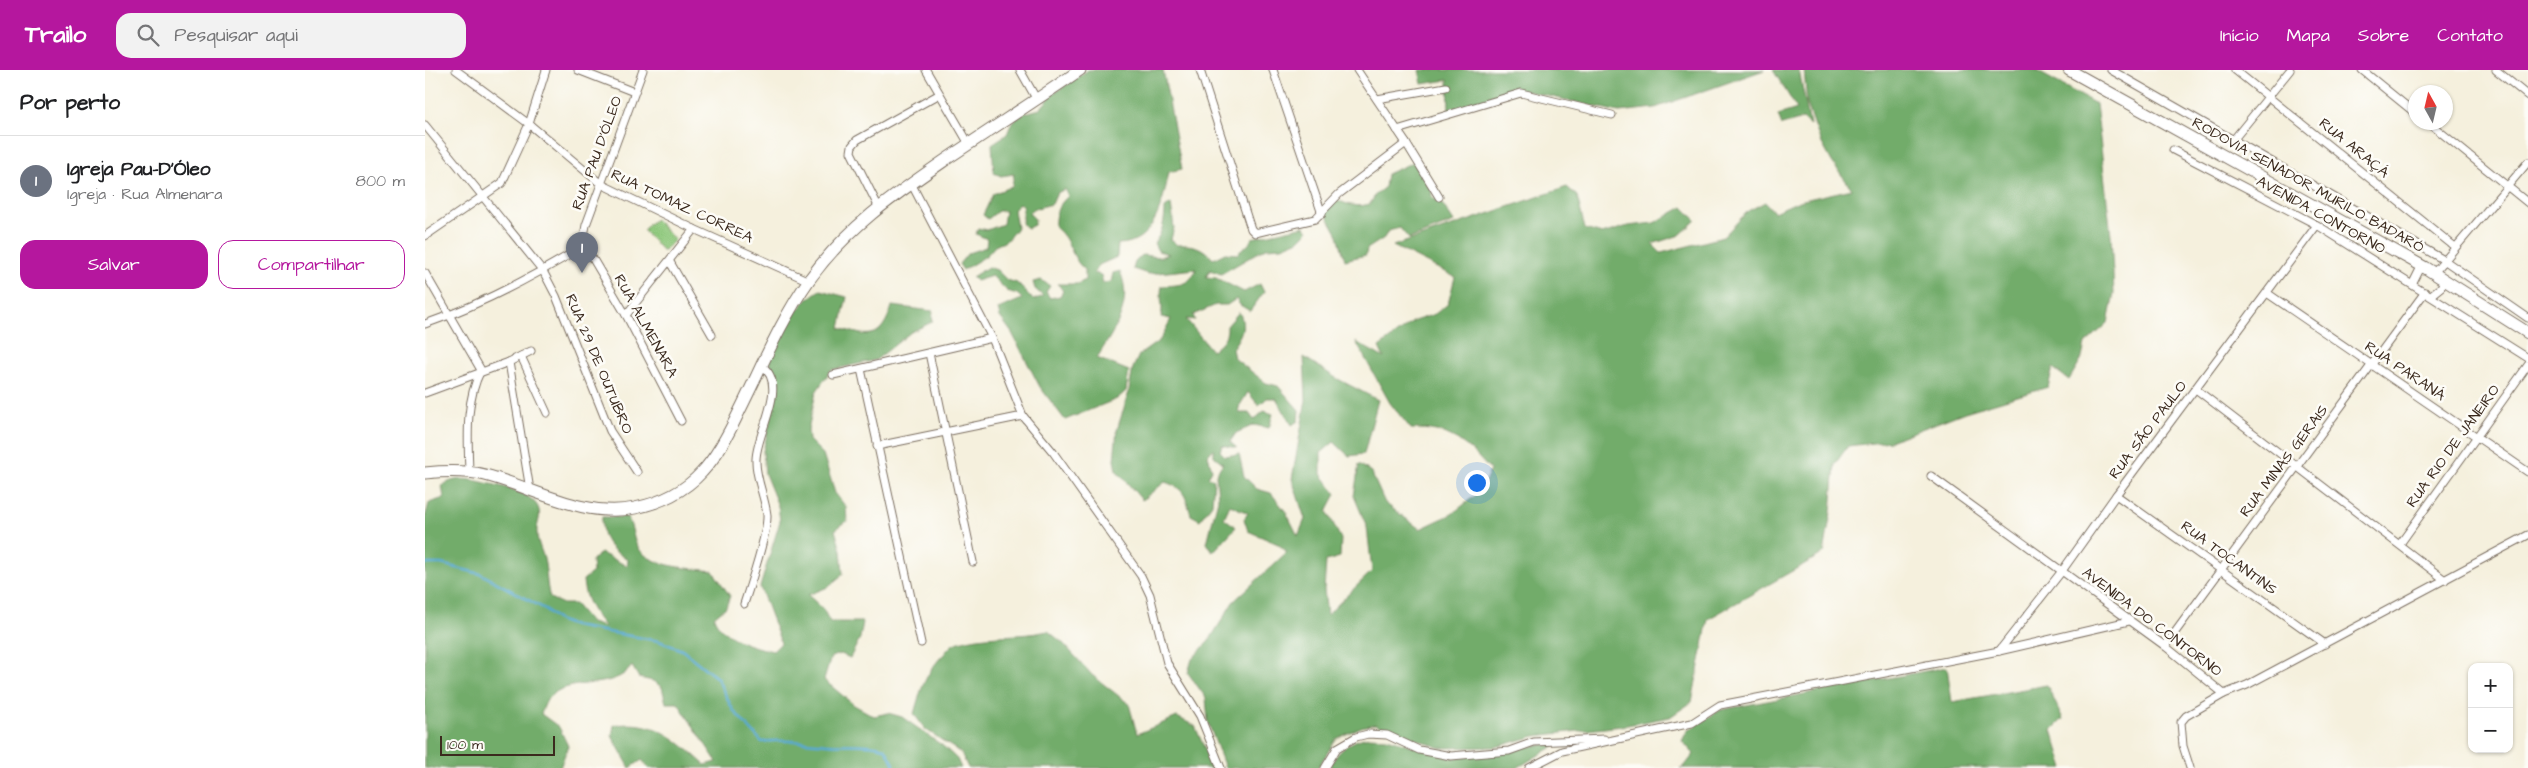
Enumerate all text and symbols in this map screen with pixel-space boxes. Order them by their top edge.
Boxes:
search box [116,13,466,58]
text: Trailo [25,18,86,52]
icon: search [134,21,162,49]
text: Pesquisar aqui [174,22,298,49]
text: Início [2220,23,2259,48]
text: Mapa [2287,23,2330,48]
text: Sobre [2358,23,2409,48]
text: Contato [2437,23,2503,48]
north arrow [2408,85,2453,130]
text: Por perto [20,88,120,117]
street label: RUA PAU D'ÓLEO [567,93,627,213]
street label: RODOVIA SENADOR MURILO BADARÓ [2188,112,2428,258]
street label: RUA ARAÇÁ [2314,113,2394,183]
text: Igreja Pau-D'Óleo [67,156,211,183]
street label: RUA TOMAZ CORREA [608,164,757,248]
text: 1 [35,170,37,192]
text: 800 m [356,170,405,192]
street label: AVENIDA CONTORNO [2253,171,2389,259]
text: Igreja · Rua Almenara [67,183,222,205]
pin: 1 [566,232,598,273]
button: Salvar [20,240,208,289]
button: Compartilhar [218,240,405,289]
street label: RUA ALMENARA [609,270,683,382]
street label: RUA 29 DE OUTUBRO [560,291,638,437]
street label: RUA PARANÁ [2360,336,2450,406]
street label: RUA SÃO PAULO [2104,377,2192,483]
street label: RUA RIO DE JANEIRO [2401,380,2505,512]
street label: RUA MINAS GERAIS [2235,400,2333,521]
your location [1464,470,1490,496]
street label: RUA TOCANTINS [2177,516,2282,600]
street label: AVENIDA DO CONTORNO [2078,562,2226,682]
map controls [2468,663,2513,753]
button: + [2468,663,2513,708]
button: − [2468,708,2513,753]
scale bar [440,733,555,756]
text: 100 m [447,735,483,755]

